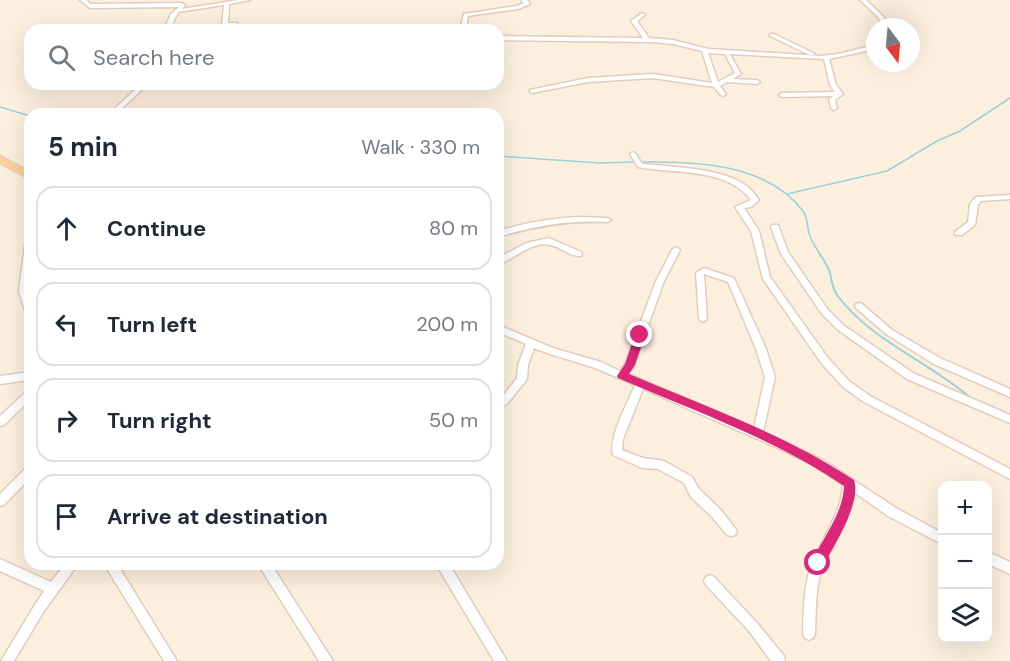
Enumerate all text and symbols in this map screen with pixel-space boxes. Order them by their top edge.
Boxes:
north arrow [866,18,920,72]
search box [24,24,504,90]
icon: search [45,41,78,74]
text: Search here [93,43,214,72]
text: 5 min [48,130,118,164]
text: Walk · 330 m [361,134,480,160]
icon: ahead [50,212,83,245]
text: Continue [107,214,206,243]
text: 80 m [429,215,478,241]
icon: left [50,308,83,341]
text: Turn left [107,310,197,339]
text: 200 m [416,311,478,337]
route end [626,321,652,347]
icon: right [50,404,83,437]
text: Turn right [107,406,212,435]
text: 50 m [429,407,478,433]
map controls [938,481,992,643]
button: + [938,481,992,535]
icon: arrive [50,500,83,533]
text: Arrive at destination [107,502,328,531]
button: − [938,535,992,589]
route start [804,549,830,575]
button: layers [938,589,992,643]

